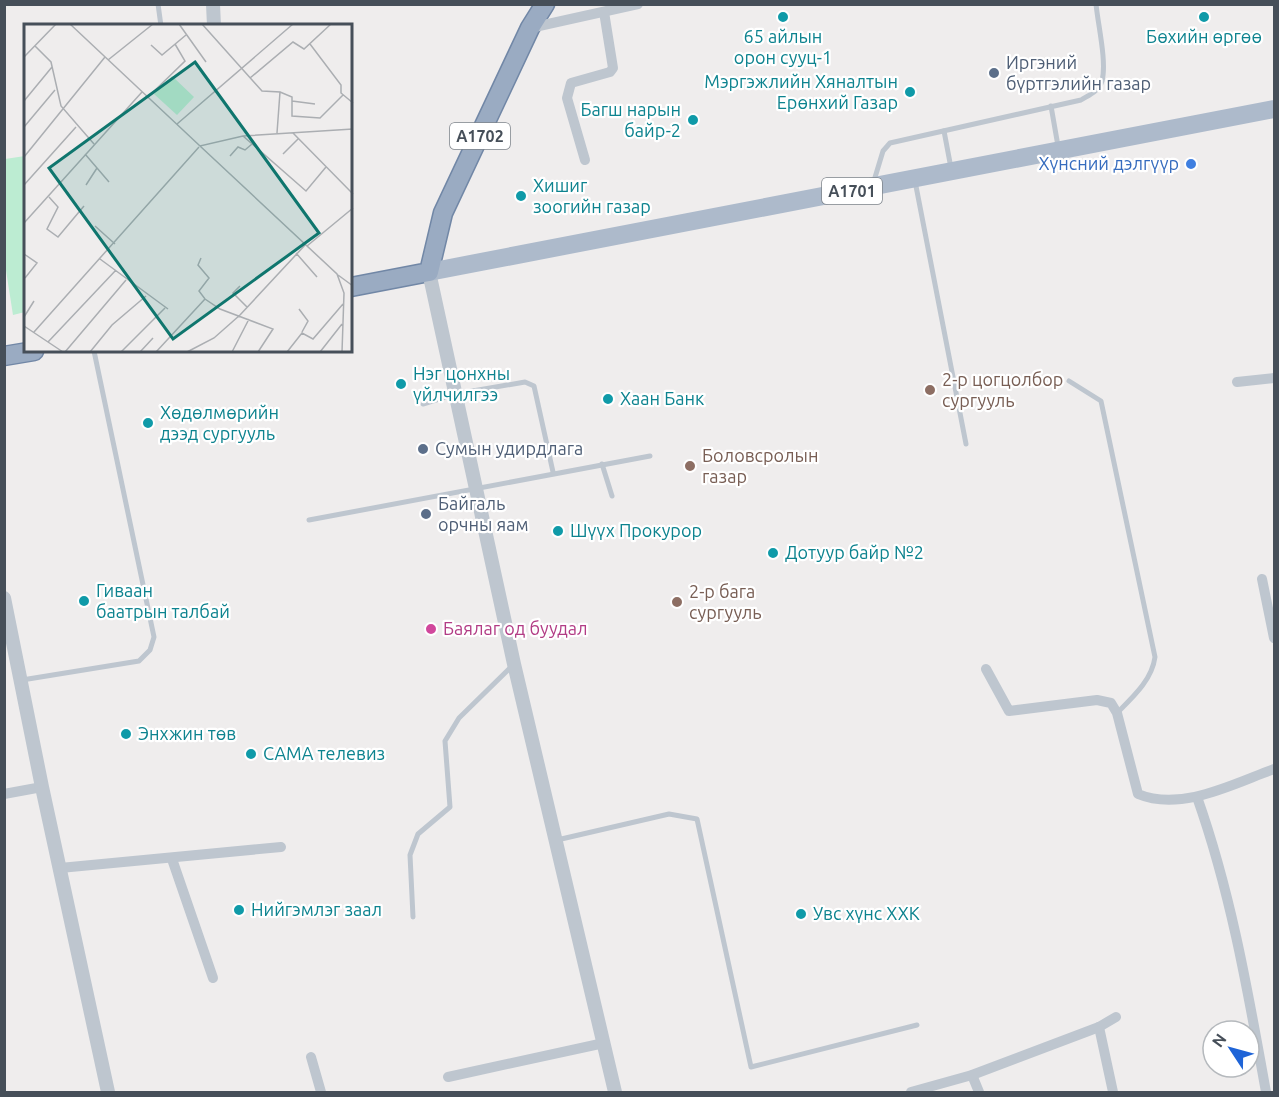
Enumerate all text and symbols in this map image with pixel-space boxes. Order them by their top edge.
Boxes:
marker: 65 айлын орон сууц-1 [776,10,790,24]
marker: Бөхийн өргөө [1197,10,1211,24]
inset map [24,24,352,352]
place label: 65 айлын орон сууц-1 [734,26,832,67]
place label: Бөхийн өргөө [1146,26,1262,46]
place label: Иргэний бүртгэлийн газар [1006,52,1151,93]
marker: Иргэний бүртгэлийн газар [987,66,1001,80]
place label: Мэргэжлийн Хяналтын Ерөнхий Газар [704,71,898,112]
marker: Мэргэжлийн Хяналтын Ерөнхий Газар [903,85,917,99]
place label: Багш нарын байр-2 [580,99,681,140]
marker: Багш нарын байр-2 [686,113,700,127]
road number: A1702 [450,123,510,149]
place label: Хүнсний дэлгүүр [1039,153,1179,173]
marker: Хүнсний дэлгүүр [1184,157,1198,171]
place label: Хишиг зоогийн газар [533,175,651,216]
road number: A1701 [822,178,882,204]
marker: Хишиг зоогийн газар [514,189,528,203]
place label: Нэг цонхны үйлчилгээ [413,363,510,404]
place label: 2-р цогцолбор сургууль [942,369,1063,410]
marker: Нэг цонхны үйлчилгээ [394,377,408,391]
marker: 2-р цогцолбор сургууль [923,383,937,397]
place label: Хаан Банк [620,388,704,408]
marker: Хаан Банк [601,392,615,406]
place label: Хөдөлмөрийн дээд сургууль [160,402,279,443]
marker: Хөдөлмөрийн дээд сургууль [141,416,155,430]
place label: Сумын удирдлага [435,438,583,458]
marker: Сумын удирдлага [416,442,430,456]
place label: Боловсролын газар [702,445,818,486]
marker: Боловсролын газар [683,459,697,473]
place label: Байгаль орчны яам [438,493,529,534]
marker: Байгаль орчны яам [419,507,433,521]
place label: Шүүх Прокурор [570,520,702,540]
marker: Шүүх Прокурор [551,524,565,538]
place label: Дотуур байр №2 [785,542,924,562]
marker: Дотуур байр №2 [766,546,780,560]
place label: Гиваан баатрын талбай [96,580,230,621]
place label: 2-р бага сургууль [689,581,762,622]
marker: Гиваан баатрын талбай [77,594,91,608]
marker: 2-р бага сургууль [670,595,684,609]
place label: Баялаг од буудал [443,618,588,638]
marker: Баялаг од буудал [424,622,438,636]
place label: Энхжин төв [138,723,236,743]
marker: Энхжин төв [119,727,133,741]
place label: САМА телевиз [263,743,385,763]
marker: САМА телевиз [244,747,258,761]
place label: Нийгэмлэг заал [251,899,382,919]
marker: Нийгэмлэг заал [232,903,246,917]
place label: Увс хүнс ХХК [813,903,920,923]
marker: Увс хүнс ХХК [794,907,808,921]
north arrow [1201,1019,1261,1079]
text: N [1208,1030,1230,1050]

